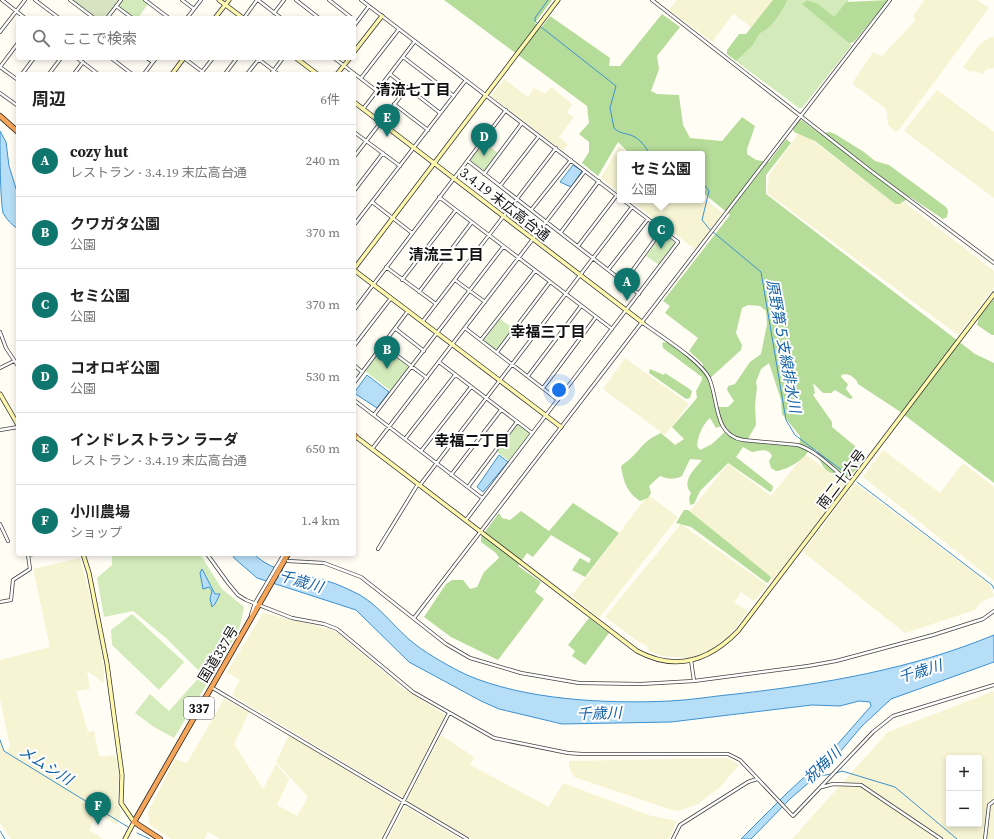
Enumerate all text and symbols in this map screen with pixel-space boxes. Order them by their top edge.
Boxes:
search box [16,16,356,60]
icon: search [30,27,52,49]
text: ここで検索 [62,28,137,49]
district label: 清流七丁目 [375,79,451,100]
text: 周辺 [32,87,66,111]
text: 6件 [320,91,340,108]
pin: E [374,104,400,137]
pin: D [471,123,497,156]
text: cozy hut [70,141,128,162]
popup [617,151,705,203]
text: A [41,152,49,169]
text: 240 m [306,152,340,169]
text: セミ公園 [631,158,691,179]
street label: 3.4.19 末広高台通 [456,162,554,246]
text: レストラン · 3.4.19 末広高台通 [70,164,247,181]
text: 公園 [631,181,657,198]
text: クワガタ公園 [70,213,160,234]
pin: C [648,216,674,249]
text: B [41,224,49,241]
text: 370 m [306,224,340,241]
text: 公園 [70,236,96,253]
district label: 清流三丁目 [408,244,484,265]
pin: A [614,268,640,301]
water label: 原野第５支線排水川 [762,278,806,416]
text: セミ公園 [70,285,130,306]
text: C [41,296,49,313]
text: 370 m [306,296,340,313]
text: 公園 [70,308,96,325]
district label: 幸福三丁目 [510,321,586,342]
pin: B [374,336,400,369]
text: コオロギ公園 [70,357,160,378]
text: D [40,368,50,385]
text: 530 m [306,368,340,385]
text: 公園 [70,380,96,397]
your location [549,380,569,400]
text: インドレストラン ラーダ [70,429,238,450]
district label: 幸福二丁目 [434,430,510,451]
text: E [41,440,49,457]
text: 650 m [306,440,340,457]
street label: 南二十六号 [812,445,870,513]
text: レストラン · 3.4.19 末広高台通 [70,452,247,469]
text: 小川農場 [70,501,130,522]
text: F [41,512,49,529]
text: 1.4 km [301,512,340,529]
text: ショップ [70,524,122,541]
water label: 千歳川 [276,565,327,598]
street label: 国道337号 [193,622,243,686]
water label: 千歳川 [895,654,946,688]
road number: 337 [184,697,214,719]
water label: 千歳川 [576,702,624,724]
water label: メムシ川 [15,740,79,791]
water label: 祝梅川 [799,740,847,788]
map controls [946,755,982,827]
button: + [946,755,982,791]
button: − [946,791,982,827]
pin: F [85,792,111,825]

